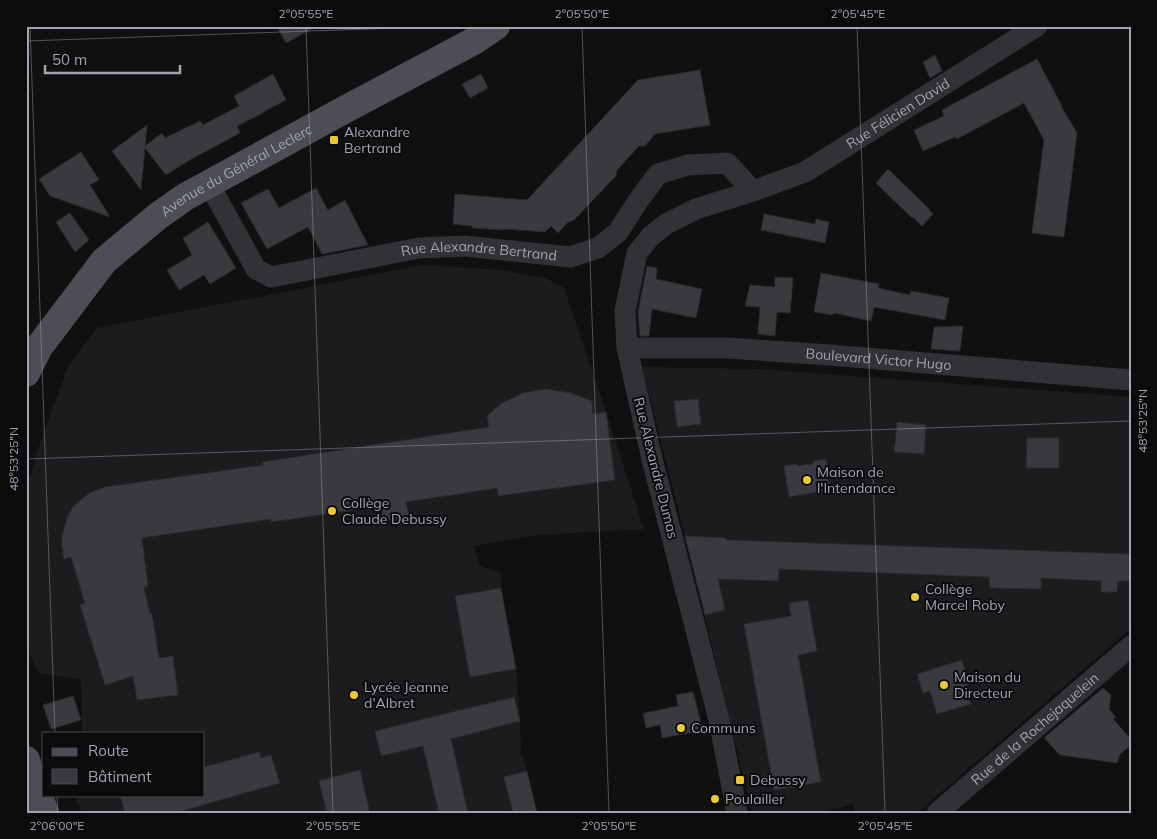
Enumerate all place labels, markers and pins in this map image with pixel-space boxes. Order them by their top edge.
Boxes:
place label: Alexandre Bertrand [344,123,410,157]
marker: Alexandre Bertrand [328,134,340,146]
place label: Maison de l'Intendance [817,463,895,497]
marker: Maison de l'Intendance [801,474,813,486]
place label: Collège Claude Debussy [342,494,447,528]
marker: Collège Claude Debussy [326,505,338,517]
place label: Collège Marcel Roby [925,580,1006,614]
marker: Collège Marcel Roby [909,591,921,603]
place label: Maison du Directeur [954,668,1021,702]
place label: Lycée Jeanne d'Albret [364,678,449,712]
marker: Maison du Directeur [938,679,950,691]
marker: Lycée Jeanne d'Albret [348,689,360,701]
place label: Communs [691,719,756,737]
marker: Communs [675,722,687,734]
place label: Debussy [750,771,806,789]
marker: Debussy [734,774,746,786]
place label: Poulailler [725,790,785,808]
marker: Poulailler [709,793,721,805]

